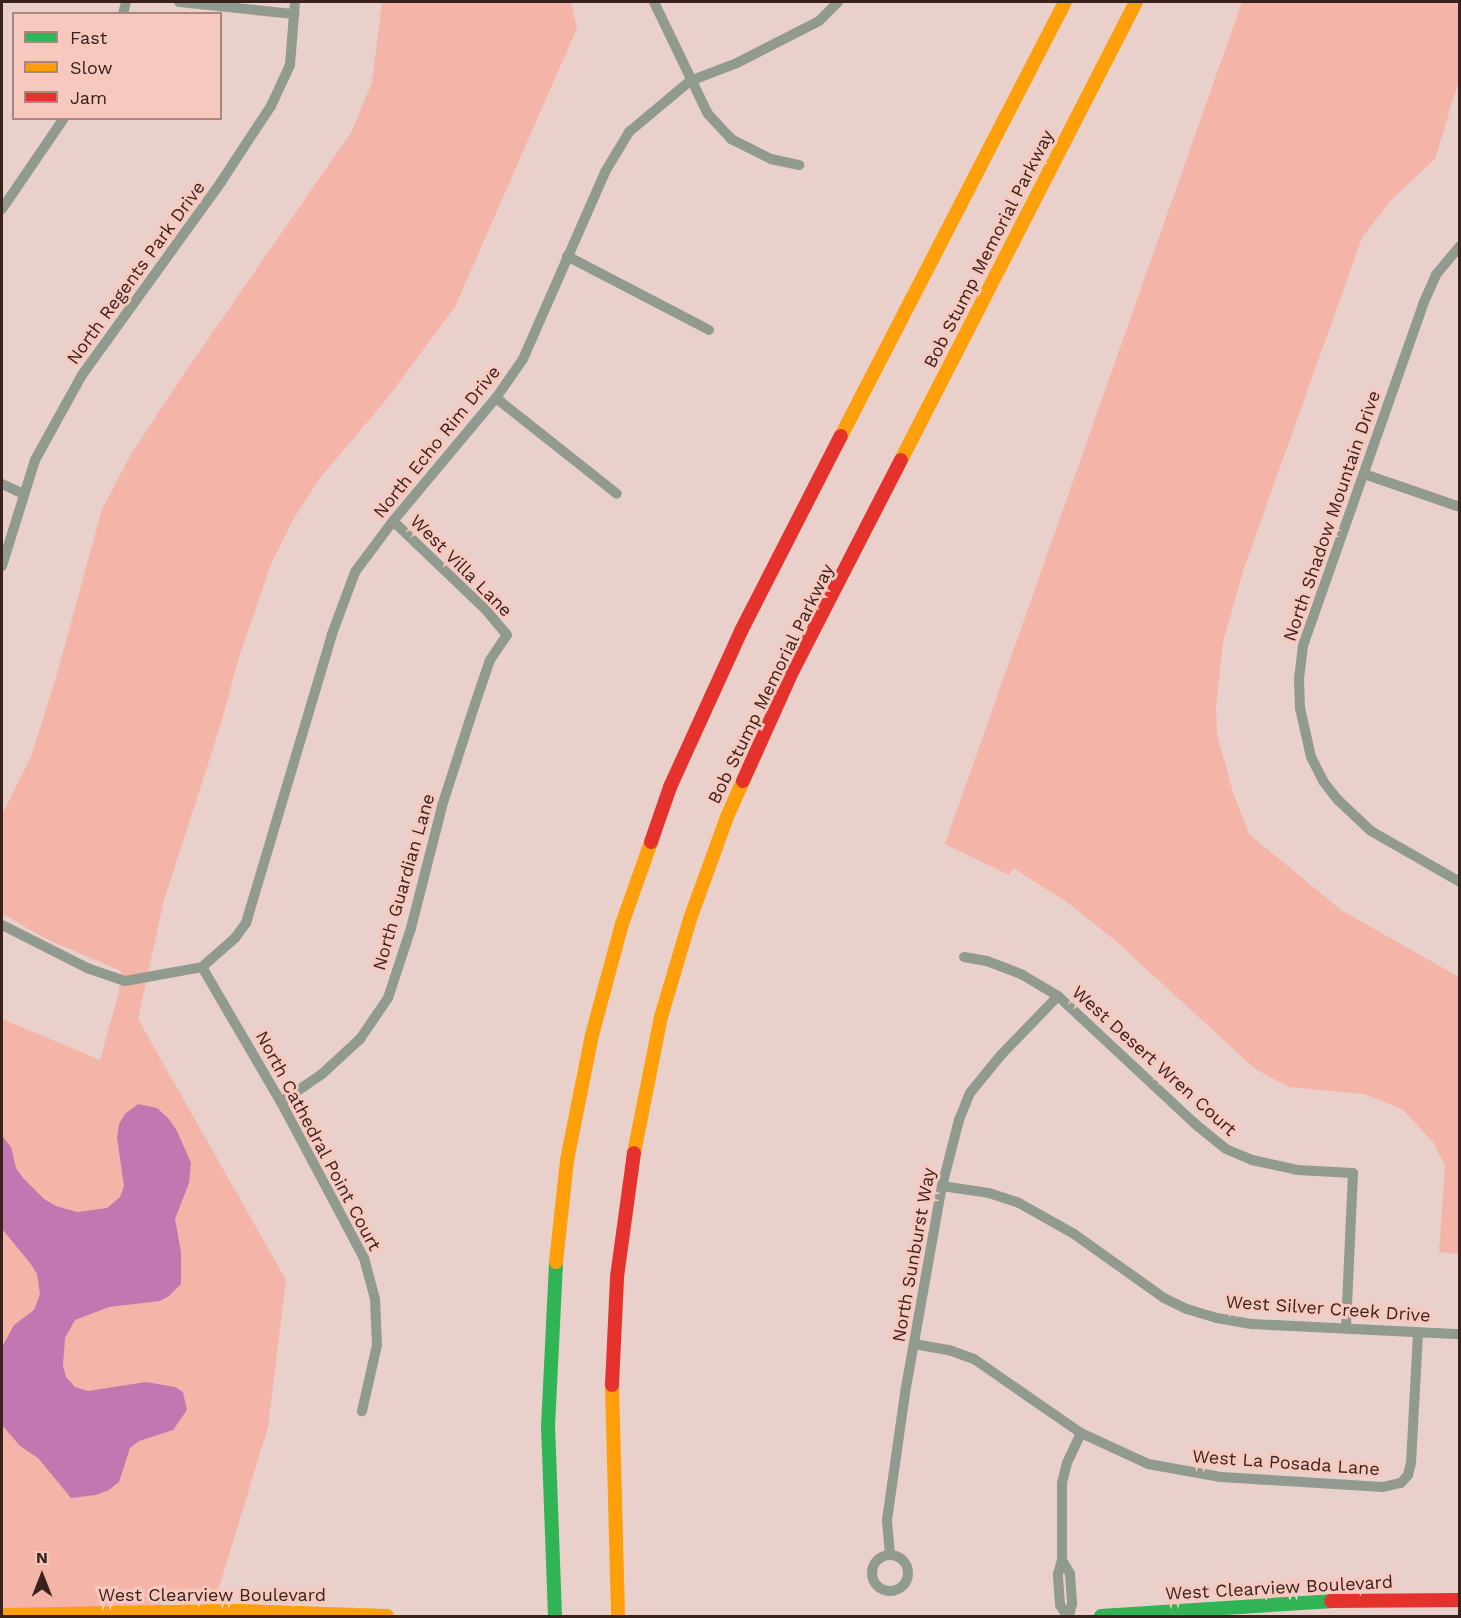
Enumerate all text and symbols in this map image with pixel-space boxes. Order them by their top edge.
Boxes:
legend [12,12,222,120]
text: Fast [70,27,107,48]
text: Slow [70,57,113,78]
text: Jam [70,87,107,108]
street label: Bob Stump Memorial Parkway [919,126,1059,372]
street label: North Regents Park Drive [62,177,210,369]
street label: North Echo Rim Drive [369,362,505,522]
street label: North Shadow Mountain Drive [1279,388,1385,644]
street label: West Villa Lane [405,510,517,622]
street label: Bob Stump Memorial Parkway [703,560,839,808]
street label: North Guardian Lane [368,791,440,973]
street label: West Desert Wren Court [1067,981,1241,1141]
street label: North Cathedral Point Court [251,1027,385,1255]
street label: North Sunburst Way [888,1166,940,1344]
street label: West Silver Creek Drive [1224,1291,1432,1327]
street label: West La Posada Lane [1191,1446,1381,1480]
north arrow [12,1546,72,1606]
text: N [36,1548,48,1567]
street label: West Clearview Boulevard [1164,1571,1394,1605]
street label: West Clearview Boulevard [98,1584,326,1606]

